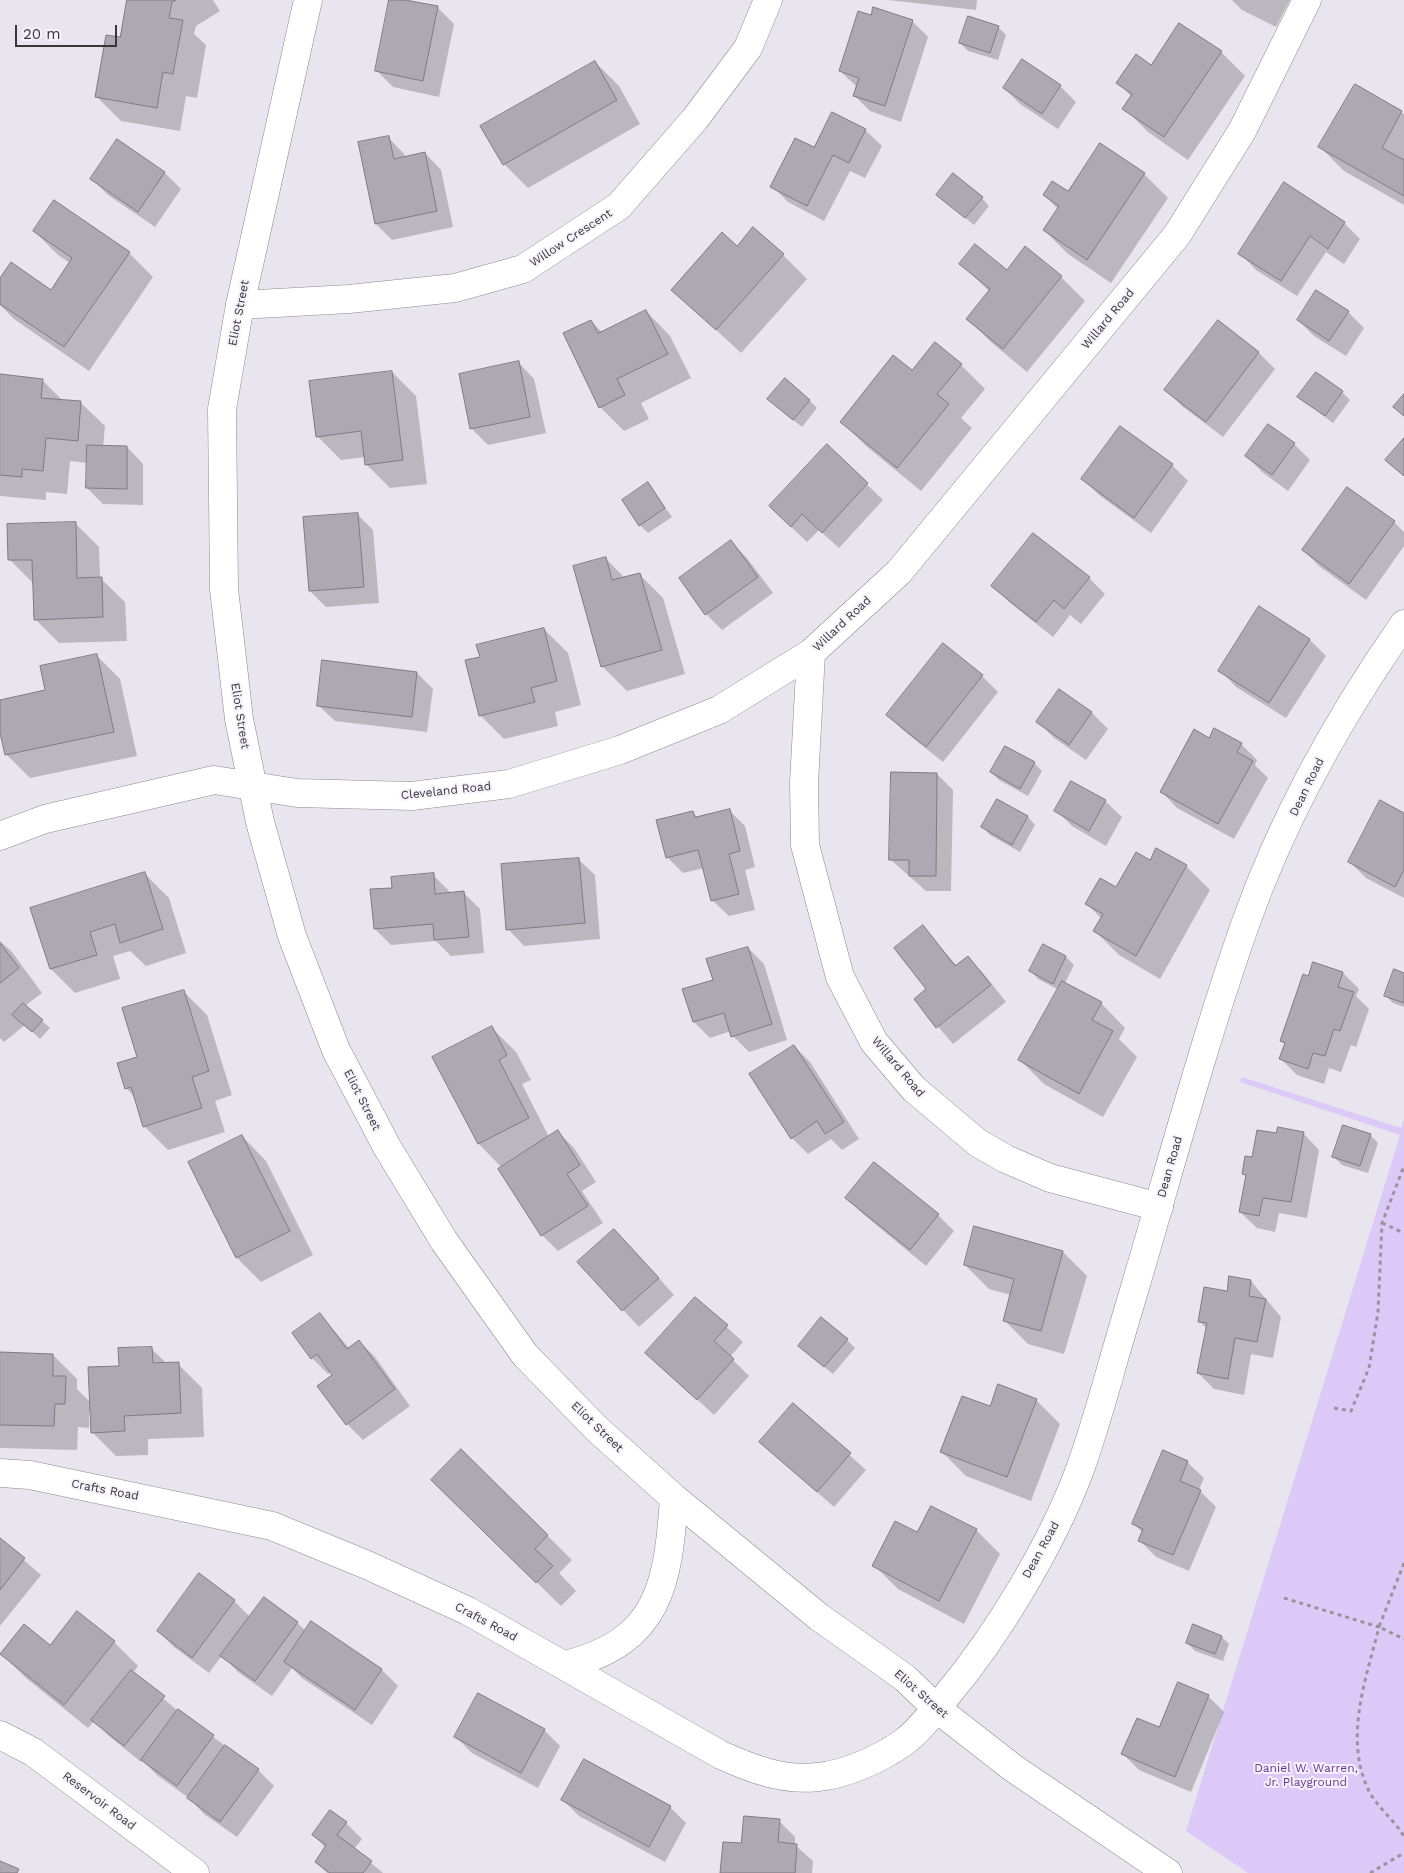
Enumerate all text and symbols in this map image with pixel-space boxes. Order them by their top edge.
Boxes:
scale bar [18,15,120,47]
text: 20 m [23,25,61,43]
street label: Willow Crescent [527,206,615,270]
street label: Eliot Street [226,279,252,347]
street label: Willard Road [1079,286,1137,352]
street label: Willard Road [810,593,874,655]
street label: Eliot Street [228,682,252,750]
street label: Dean Road [1287,755,1327,819]
street label: Cleveland Road [400,779,492,803]
street label: Willard Road [869,1034,927,1100]
street label: Eliot Street [340,1067,384,1133]
street label: Dean Road [1154,1135,1186,1199]
street label: Eliot Street [568,1399,626,1455]
street label: Crafts Road [70,1476,140,1504]
street label: Dean Road [1019,1519,1063,1581]
street label: Crafts Road [452,1600,520,1644]
street label: Eliot Street [891,1667,951,1721]
park label: Daniel W. Warren, Jr. Playground [1254,1761,1358,1789]
street label: Reservoir Road [60,1769,138,1833]

